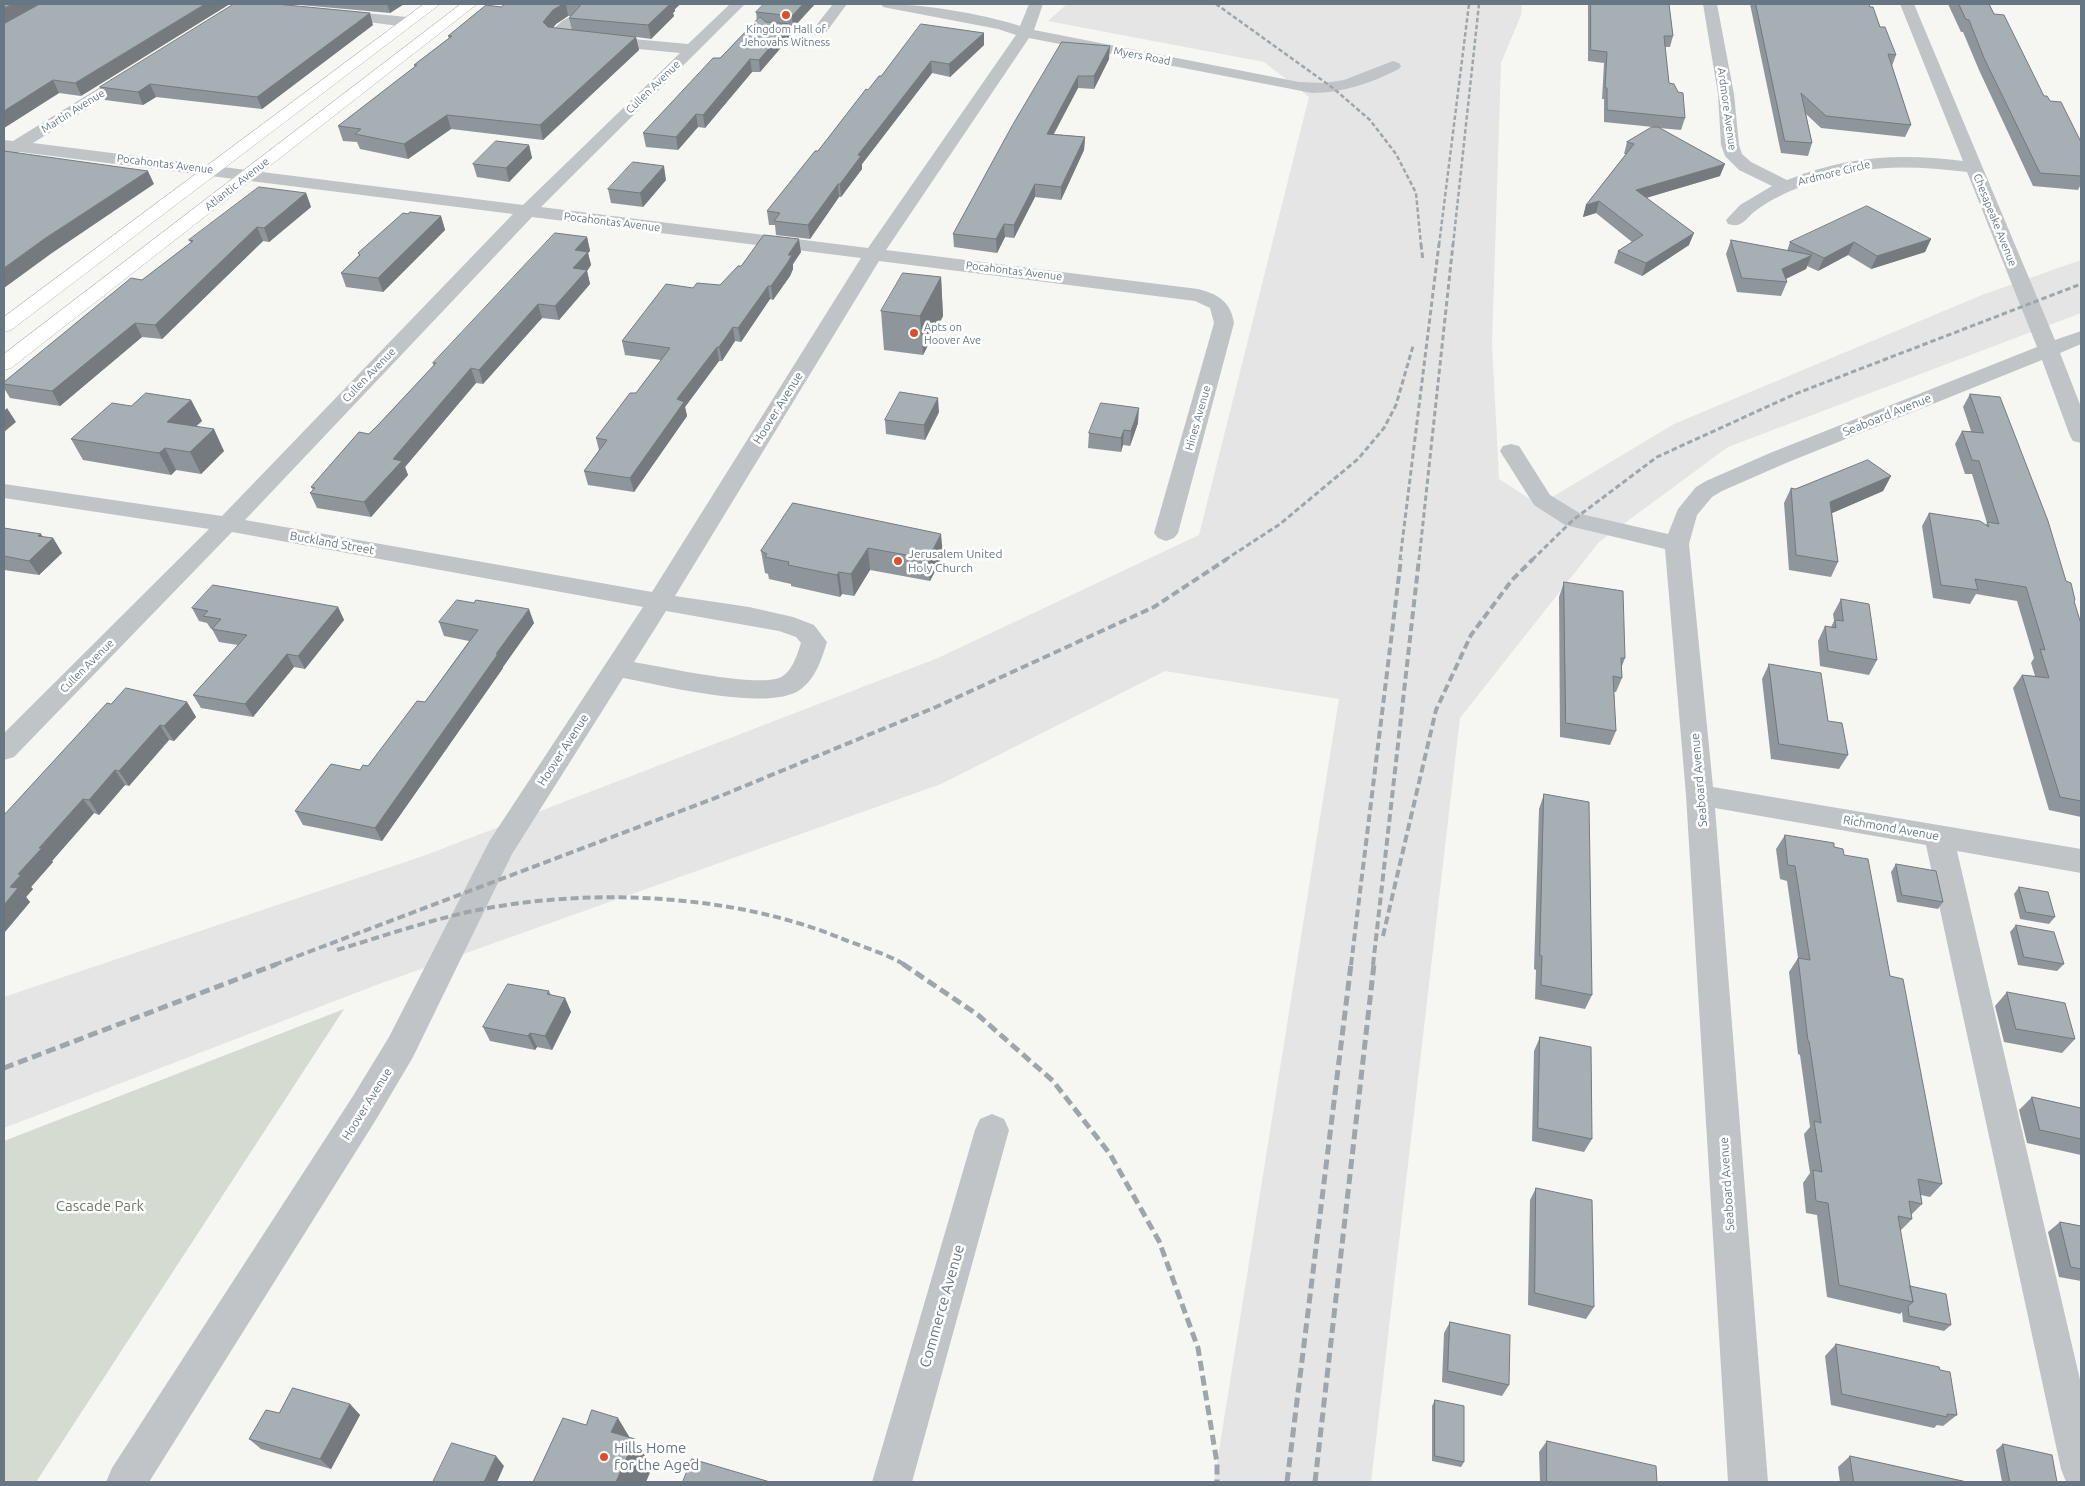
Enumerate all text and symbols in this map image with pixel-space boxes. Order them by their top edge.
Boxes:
marker: Kingdom Hall of Jehovahs Witness [780,9,792,21]
place label: Kingdom Hall of Jehovahs Witness [742,22,830,48]
street label: Myers Road [1112,44,1172,68]
street label: Cullen Avenue [623,58,683,116]
street label: Ardmore Avenue [1715,67,1739,151]
street label: Martin Avenue [39,86,107,136]
street label: Pocahontas Avenue [116,152,214,176]
street label: Atlantic Avenue [202,155,272,213]
street label: Ardmore Circle [1796,158,1872,188]
street label: Chesapeake Avenue [1970,172,2020,268]
street label: Pocahontas Avenue [563,210,661,234]
street label: Pocahontas Avenue [965,259,1063,283]
place label: Apts on Hoover Ave [924,320,981,346]
marker: Apts on Hoover Ave [908,327,920,339]
street label: Cullen Avenue [340,345,398,405]
street label: Hoover Avenue [750,369,806,447]
street label: Hines Avenue [1182,384,1214,452]
street label: Seaboard Avenue [1841,391,1933,439]
street label: Buckland Street [289,528,375,558]
place label: Jerusalem United Holy Church [908,547,1002,575]
marker: Jerusalem United Holy Church [892,555,904,567]
street label: Cullen Avenue [57,636,117,696]
street label: Hoover Avenue [534,711,592,789]
street label: Seaboard Avenue [1688,733,1710,827]
street label: Richmond Avenue [1842,812,1940,844]
street label: Hoover Avenue [339,1065,395,1143]
street label: Seaboard Avenue [1717,1137,1737,1231]
park label: Cascade Park [56,1197,144,1215]
street label: Commerce Avenue [916,1242,968,1370]
place label: Hills Home for the Aged [614,1439,699,1474]
marker: Hills Home for the Aged [598,1451,610,1463]

